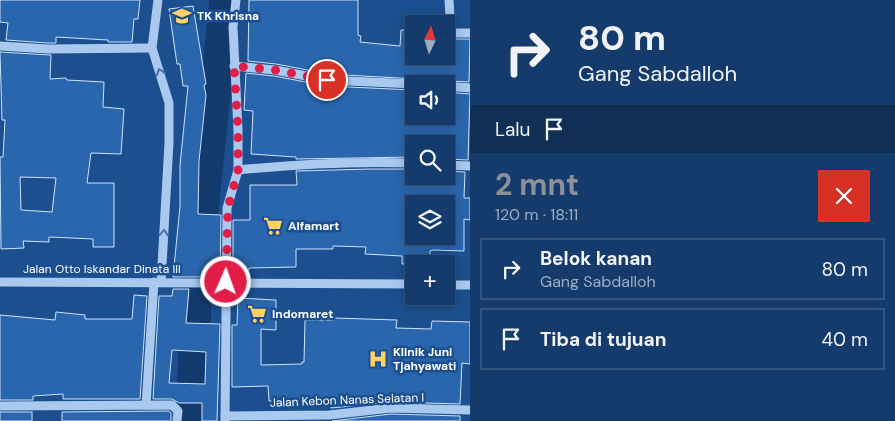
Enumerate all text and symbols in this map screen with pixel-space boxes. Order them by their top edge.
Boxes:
school or university icon: TK Khrisna [171,5,193,27]
place label: TK Khrisna [197,8,259,24]
north arrow [405,15,455,65]
map controls [405,15,455,305]
text: 80 m [578,15,666,61]
icon: right [495,20,560,85]
pin [306,59,348,101]
text: Gang Sabdalloh [578,59,737,88]
icon: arrive [313,66,341,94]
one-way arrow [156,68,166,76]
button: sound [405,75,455,125]
icon: arrive [540,115,568,143]
text: Lalu [495,117,530,142]
button: search [405,135,455,185]
text: 2 mnt [495,165,579,204]
button: close [818,170,870,222]
button: layers [405,195,455,245]
text: 120 m · 18:11 [495,204,578,225]
supermarket icon: Alfamart [262,215,284,237]
place label: Alfamart [288,218,339,234]
one-way arrow [159,229,170,237]
text: Belok kanan [540,246,652,271]
position arrow [199,255,251,307]
button: + [405,255,455,305]
icon: right [497,255,525,283]
text: 80 m [821,257,868,282]
street label: Jalan Otto Iskandar Dinata III [23,261,181,277]
text: Gang Sabdalloh [540,271,656,292]
supermarket icon: Indomaret [246,303,268,325]
place label: Indomaret [272,306,333,322]
icon: arrive [497,325,525,353]
text: Tiba di tujuan [540,327,666,352]
text: 40 m [821,327,868,352]
place label: Klinik Juni Tjahyawati [393,344,456,374]
hospital icon: Klinik Juni Tjahyawati [367,348,389,370]
street label: Jalan Kebon Nanas Selatan I [270,389,424,411]

